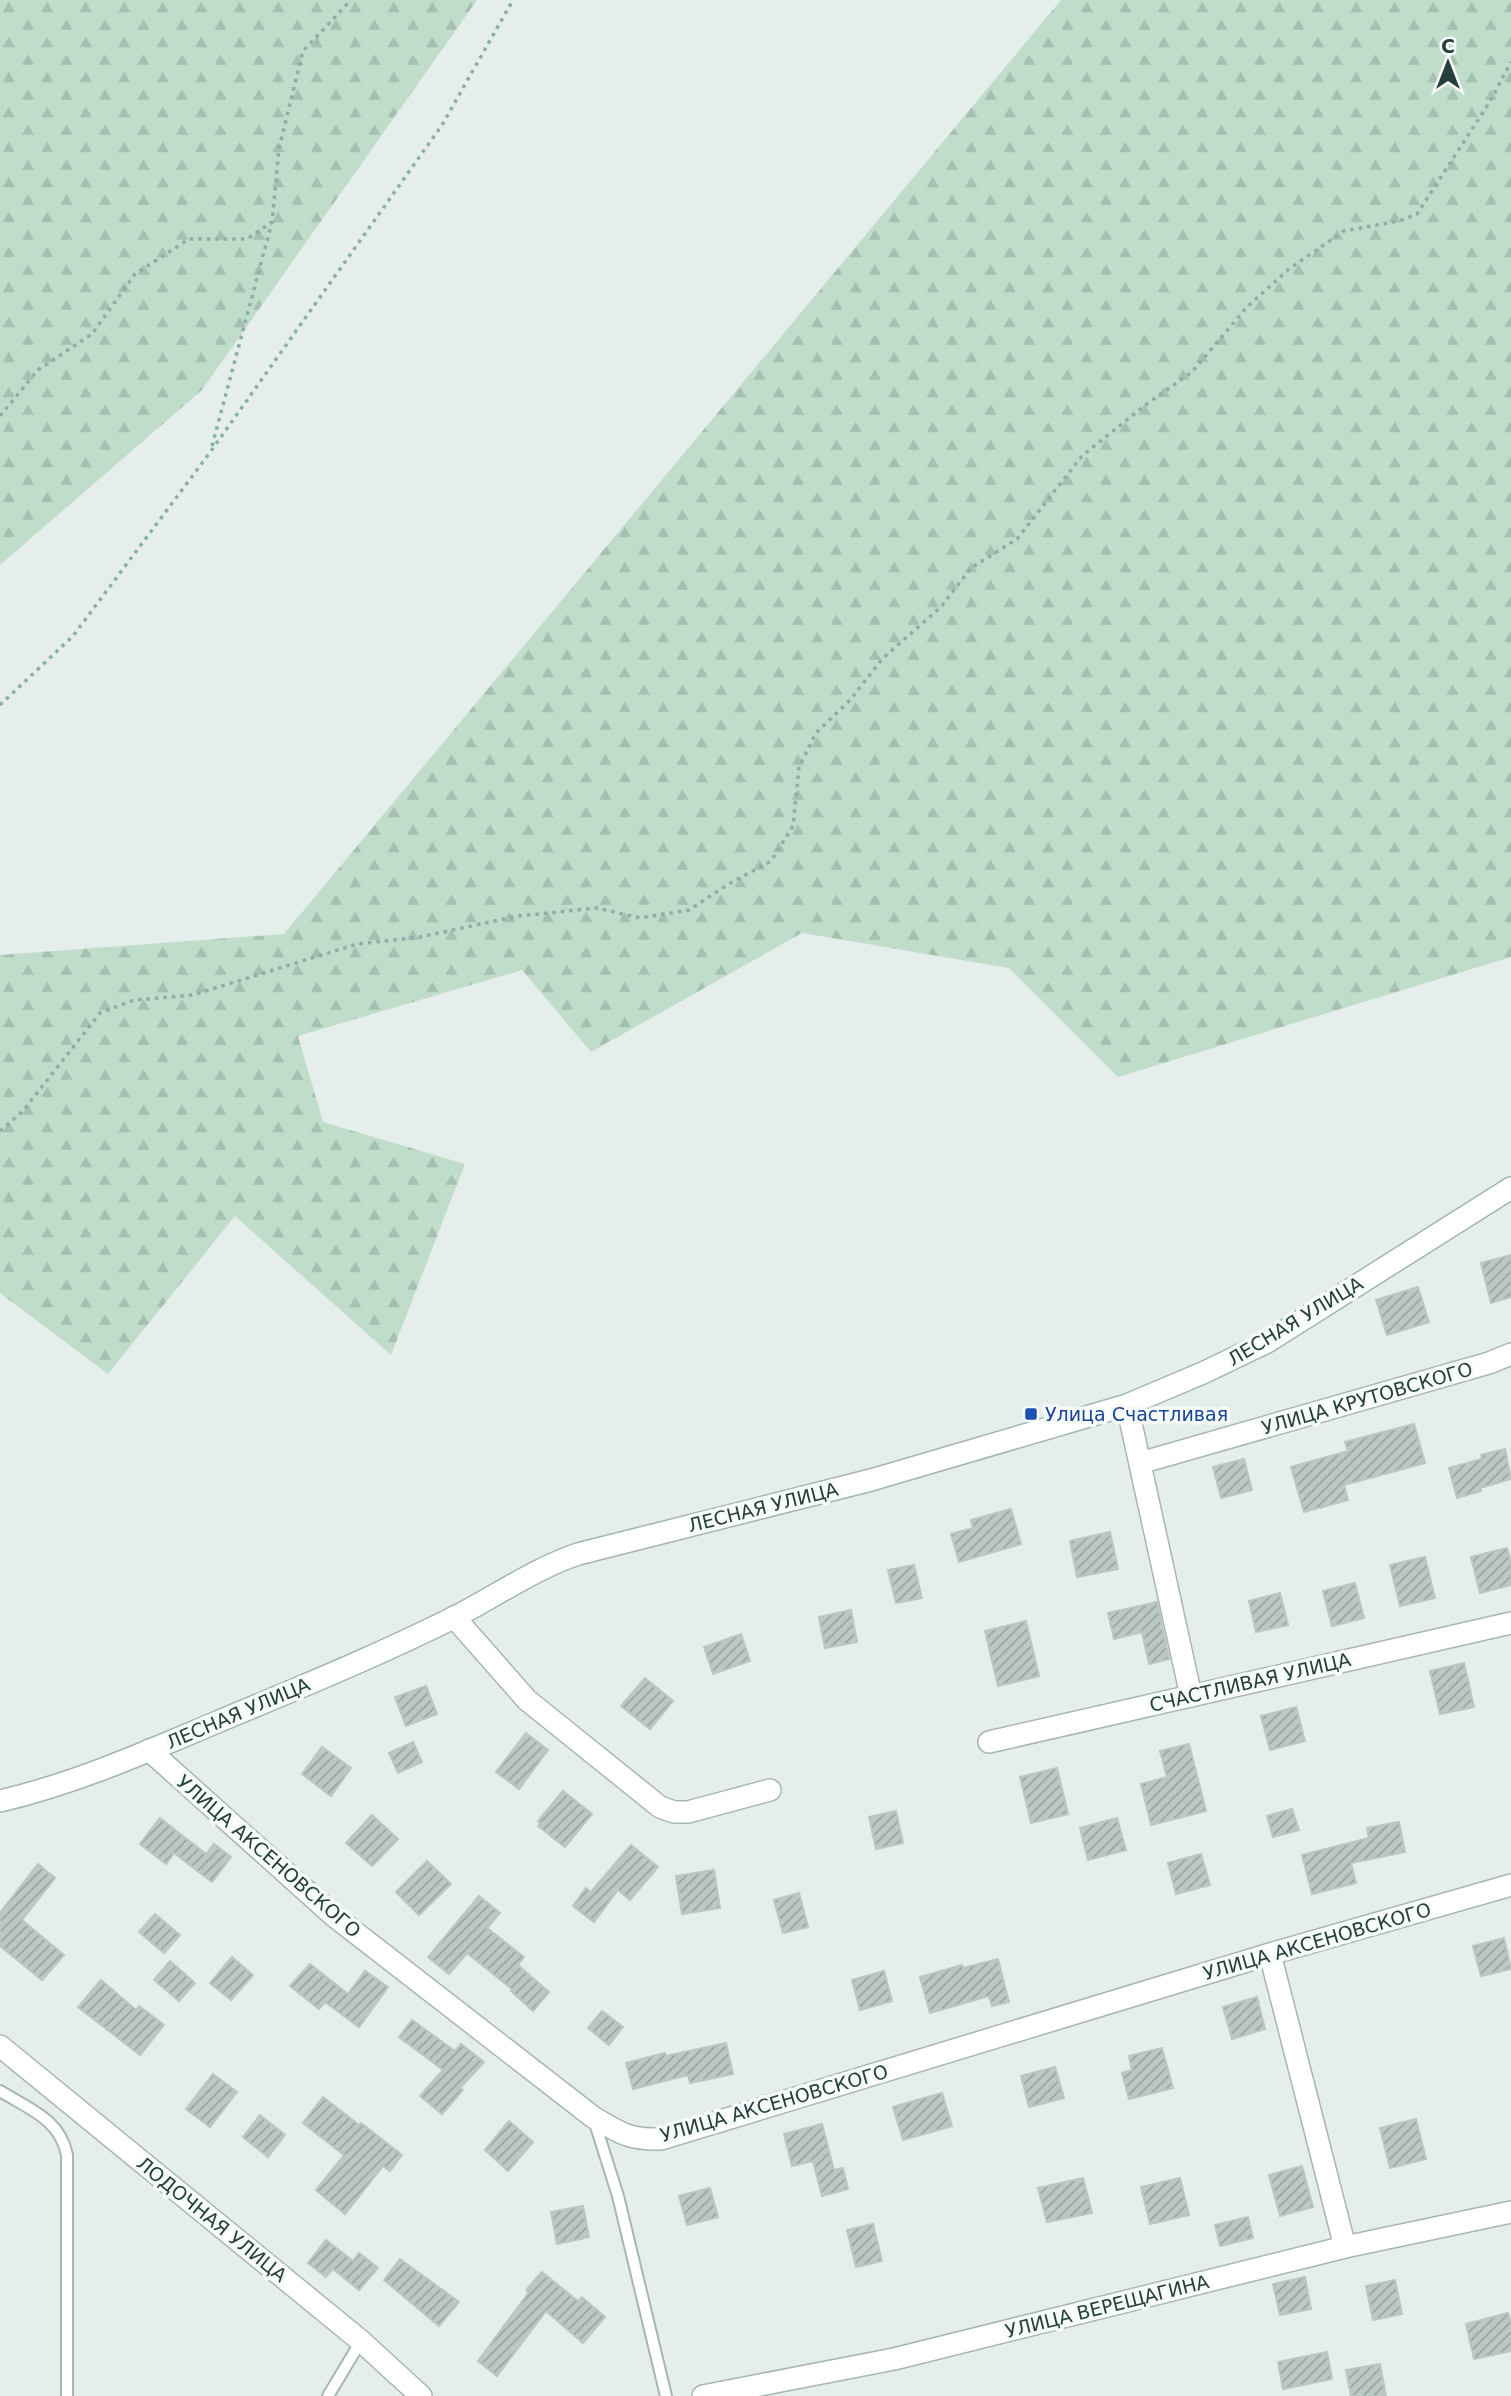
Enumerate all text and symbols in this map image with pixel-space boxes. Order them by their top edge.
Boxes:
north arrow [1413,28,1483,98]
text: С [1441,35,1455,57]
street label: ЛЕСНАЯ УЛИЦА [1223,1272,1367,1370]
street label: УЛИЦА КРУТОВСКОГО [1259,1357,1475,1439]
place label: Улица Счастливая [1045,1403,1228,1425]
marker: Улица Счастливая [1023,1406,1039,1422]
street label: ЛЕСНАЯ УЛИЦА [686,1478,840,1536]
street label: СЧАСТЛИВАЯ УЛИЦА [1147,1648,1353,1716]
street label: ЛЕСНАЯ УЛИЦА [163,1673,313,1753]
street label: УЛИЦА АКСЕНОВСКОГО [173,1770,365,1942]
street label: УЛИЦА АКСЕНОВСКОГО [1200,1898,1434,1984]
street label: УЛИЦА АКСЕНОВСКОГО [657,2060,891,2146]
street label: ЛОДОЧНАЯ УЛИЦА [133,2152,291,2286]
street label: УЛИЦА ВЕРЕЩАГИНА [1003,2270,1211,2342]

